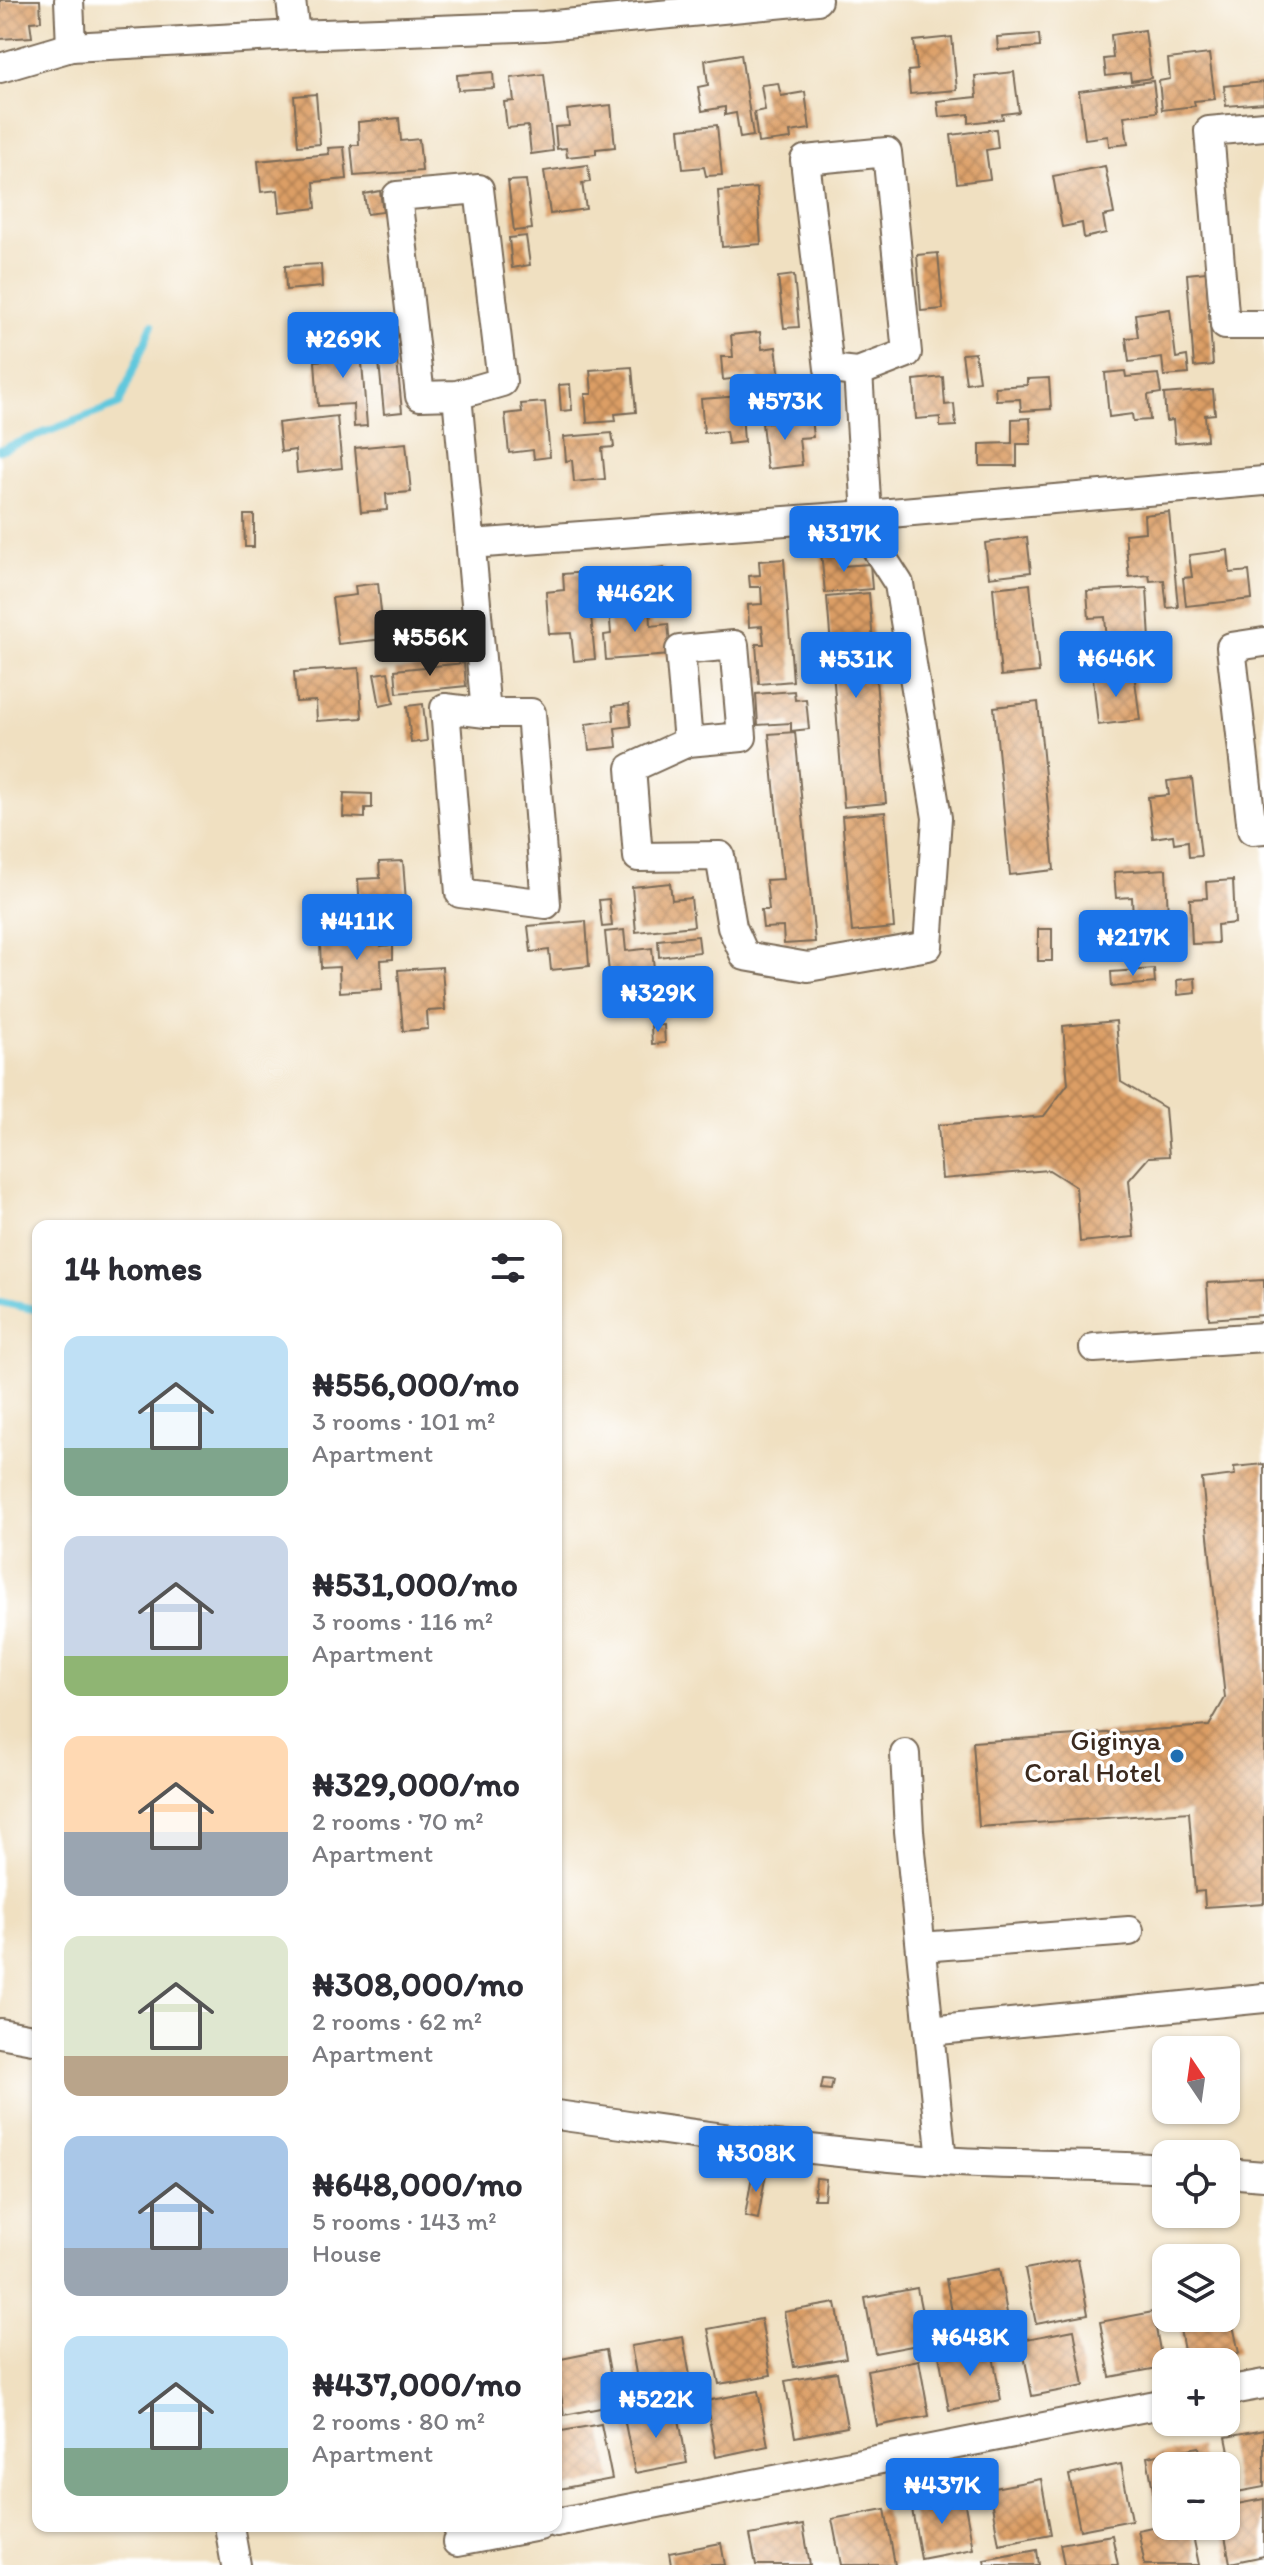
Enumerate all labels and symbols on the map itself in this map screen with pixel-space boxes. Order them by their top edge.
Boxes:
pin: ₦269K [287,312,399,380]
pin: ₦573K [729,374,841,442]
pin: ₦317K [788,506,900,574]
pin: ₦462K [579,566,691,634]
pin: ₦556K [374,610,486,678]
pin: ₦646K [1060,631,1172,699]
pin: ₦531K [800,632,912,700]
pin: ₦411K [301,894,413,962]
pin: ₦217K [1077,910,1189,978]
pin: ₦329K [602,966,714,1034]
place label: Giginya Coral Hotel [1024,1723,1161,1789]
marker: Giginya Coral Hotel [1168,1747,1186,1765]
north arrow [1152,2036,1240,2124]
pin: ₦308K [700,2126,812,2194]
pin: ₦648K [914,2310,1026,2378]
pin: ₦522K [600,2372,712,2440]
pin: ₦437K [886,2458,998,2526]

